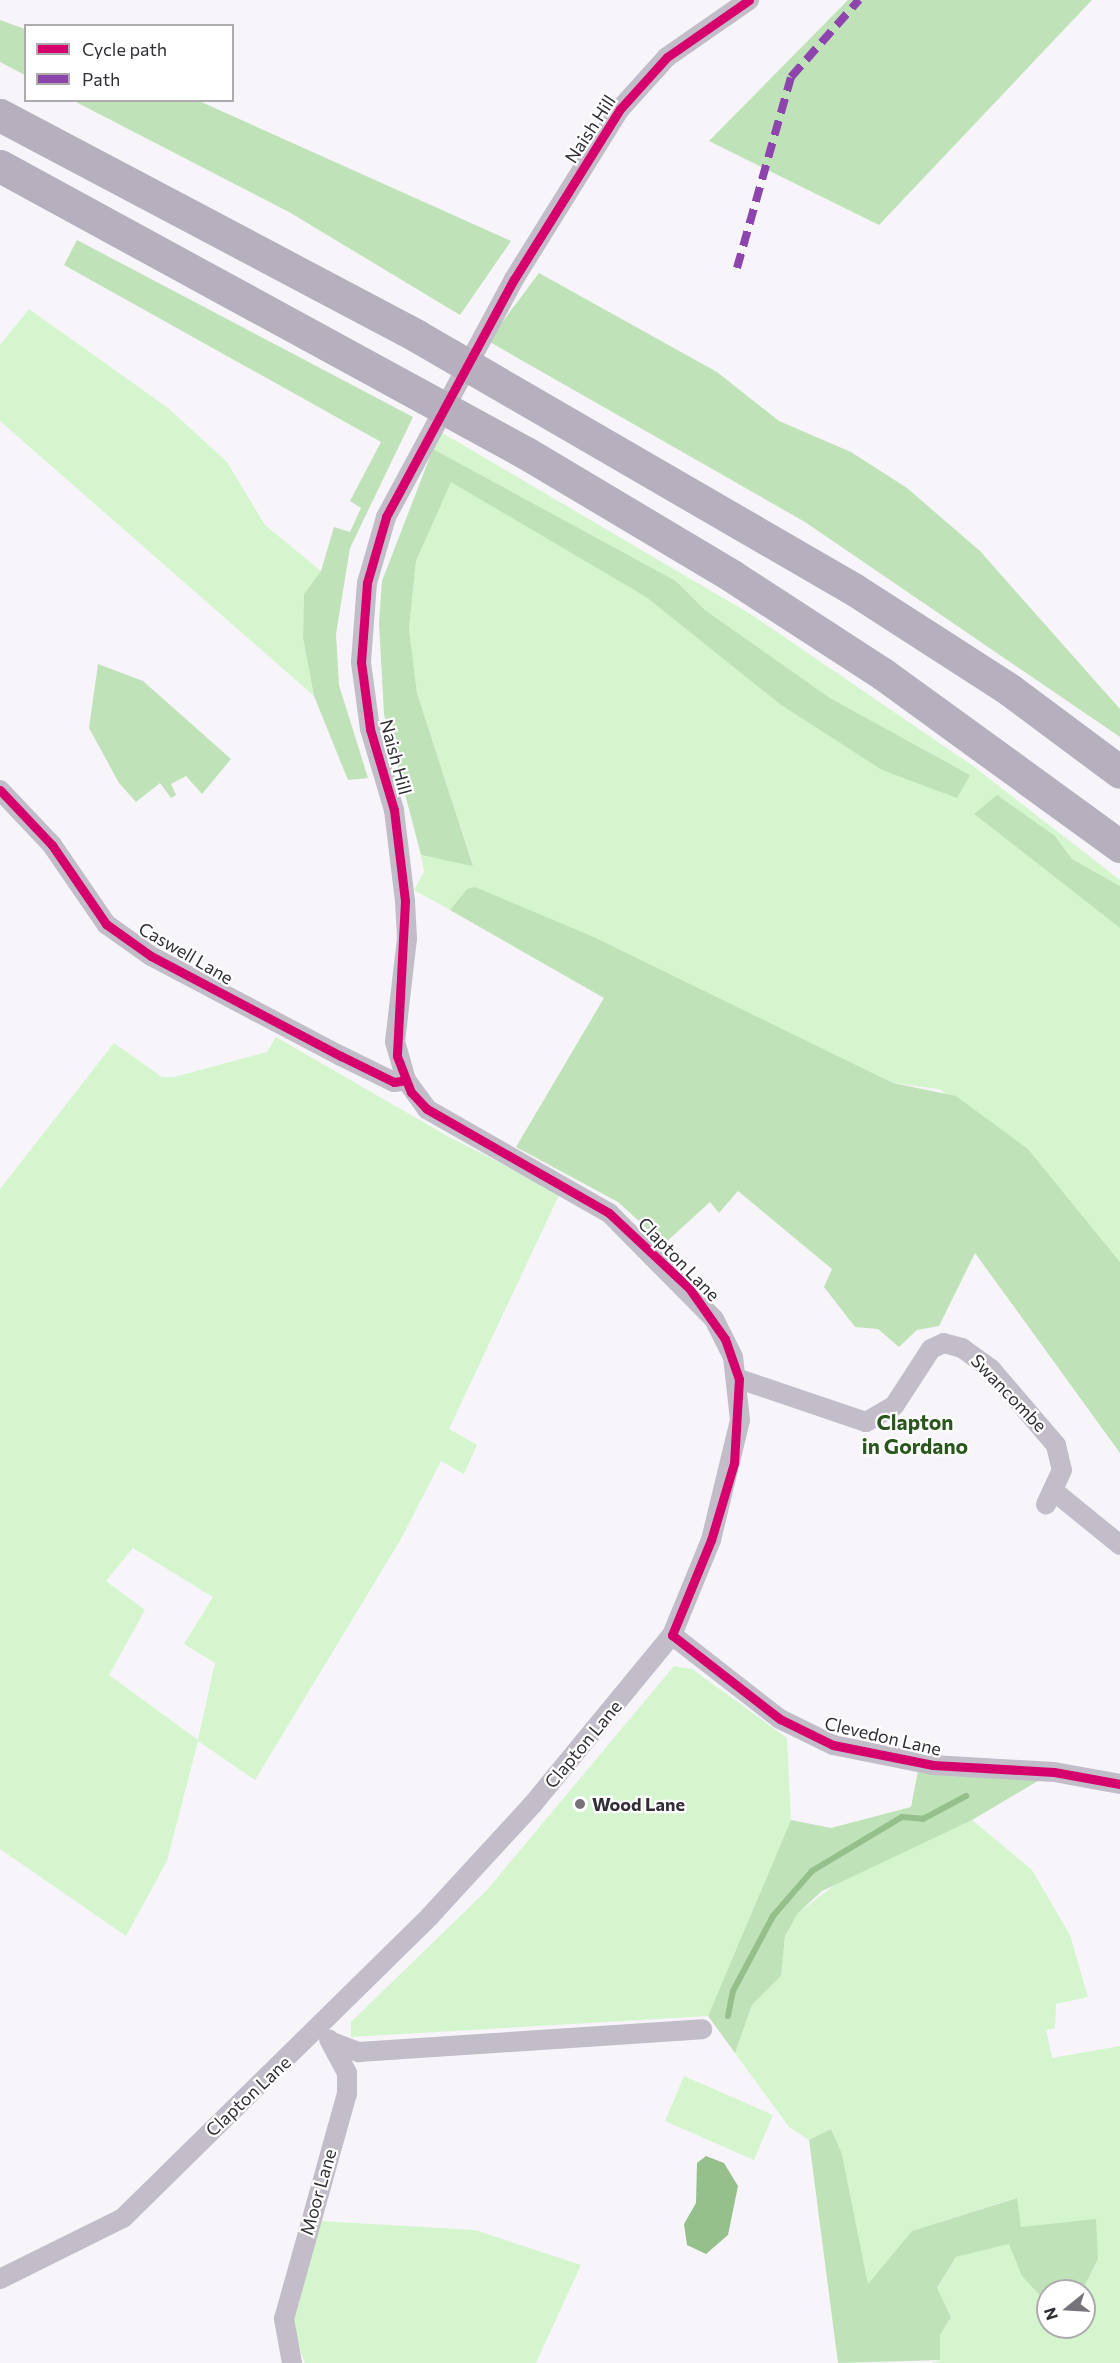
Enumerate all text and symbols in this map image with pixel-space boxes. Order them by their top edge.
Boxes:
legend [24,24,234,102]
text: Cycle path [82,38,167,60]
text: Path [82,68,120,90]
street label: Naish Hill [560,91,620,167]
street label: Naish Hill [376,717,416,797]
street label: Caswell Lane [135,917,237,989]
street label: Clapton Lane [634,1213,724,1305]
street label: Swancombe [967,1350,1051,1436]
district label: Clapton in Gordano [862,1409,968,1459]
street label: Clapton Lane [540,1696,626,1792]
street label: Clevedon Lane [823,1712,943,1760]
place label: Wood Lane [592,1793,685,1815]
marker: Wood Lane [573,1797,587,1811]
street label: Clapton Lane [201,2051,295,2141]
street label: Moor Lane [295,2146,341,2238]
north arrow [1036,2279,1096,2339]
text: N [1039,2305,1061,2323]

